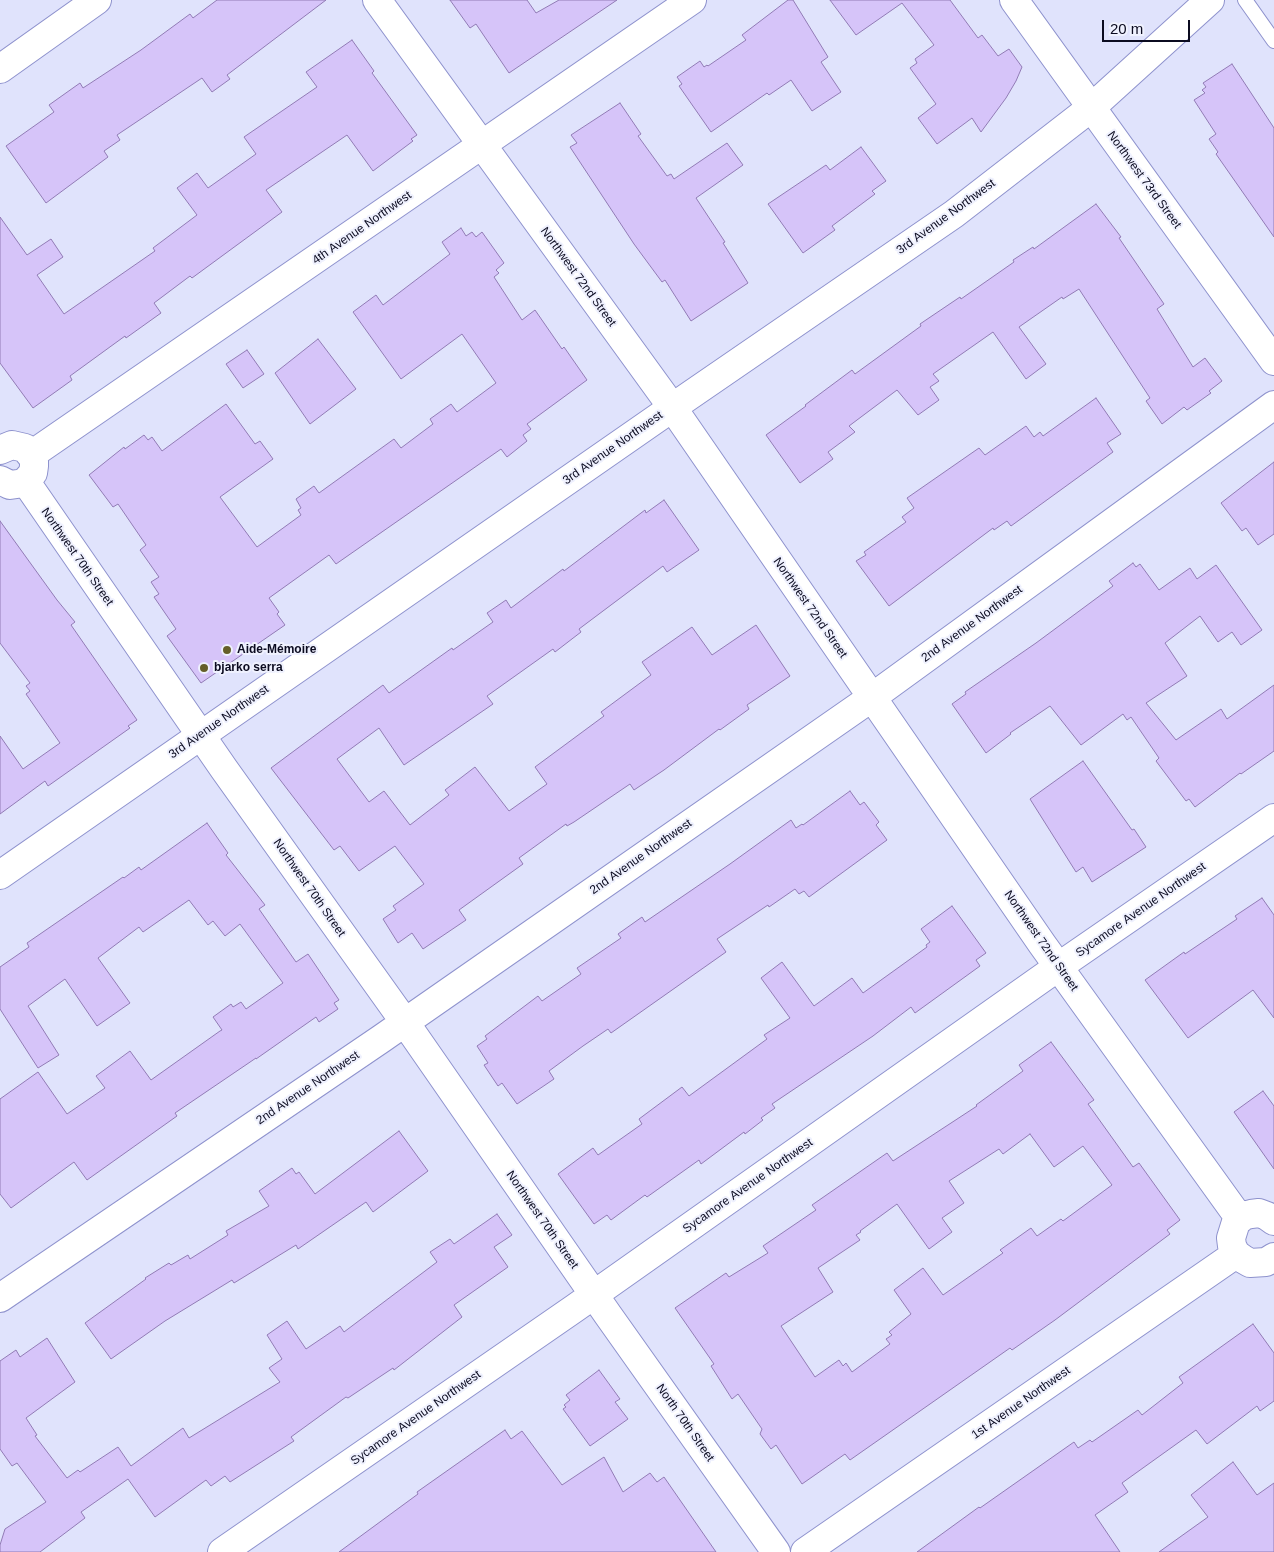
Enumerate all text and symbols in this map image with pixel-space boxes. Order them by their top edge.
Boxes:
scale bar [1104,10,1192,42]
text: 20 m [1110,20,1143,37]
street label: Northwest 73rd Street [1104,129,1184,231]
street label: 3rd Avenue Northwest [894,176,998,258]
street label: 4th Avenue Northwest [310,188,414,268]
street label: Northwest 72nd Street [537,224,619,330]
street label: 3rd Avenue Northwest [560,408,666,488]
street label: Northwest 70th Street [38,505,116,609]
street label: Northwest 72nd Street [770,555,850,661]
street label: 2nd Avenue Northwest [919,583,1025,665]
place label: Aide-Mémoire [237,643,316,657]
marker: Aide-Mémoire [221,644,233,656]
place label: bjarko serra [214,661,283,675]
marker: bjarko serra [198,662,210,674]
street label: 3rd Avenue Northwest [166,682,272,762]
street label: 2nd Avenue Northwest [587,816,695,898]
street label: Northwest 70th Street [270,836,348,940]
street label: Sycamore Avenue Northwest [1073,860,1209,960]
street label: Northwest 72nd Street [1001,888,1081,994]
street label: 2nd Avenue Northwest [254,1048,362,1128]
street label: Sycamore Avenue Northwest [680,1136,816,1236]
street label: Northwest 70th Street [503,1168,581,1272]
street label: 1st Avenue Northwest [969,1363,1073,1443]
street label: Sycamore Avenue Northwest [348,1368,484,1468]
street label: North 70th Street [653,1381,717,1465]

